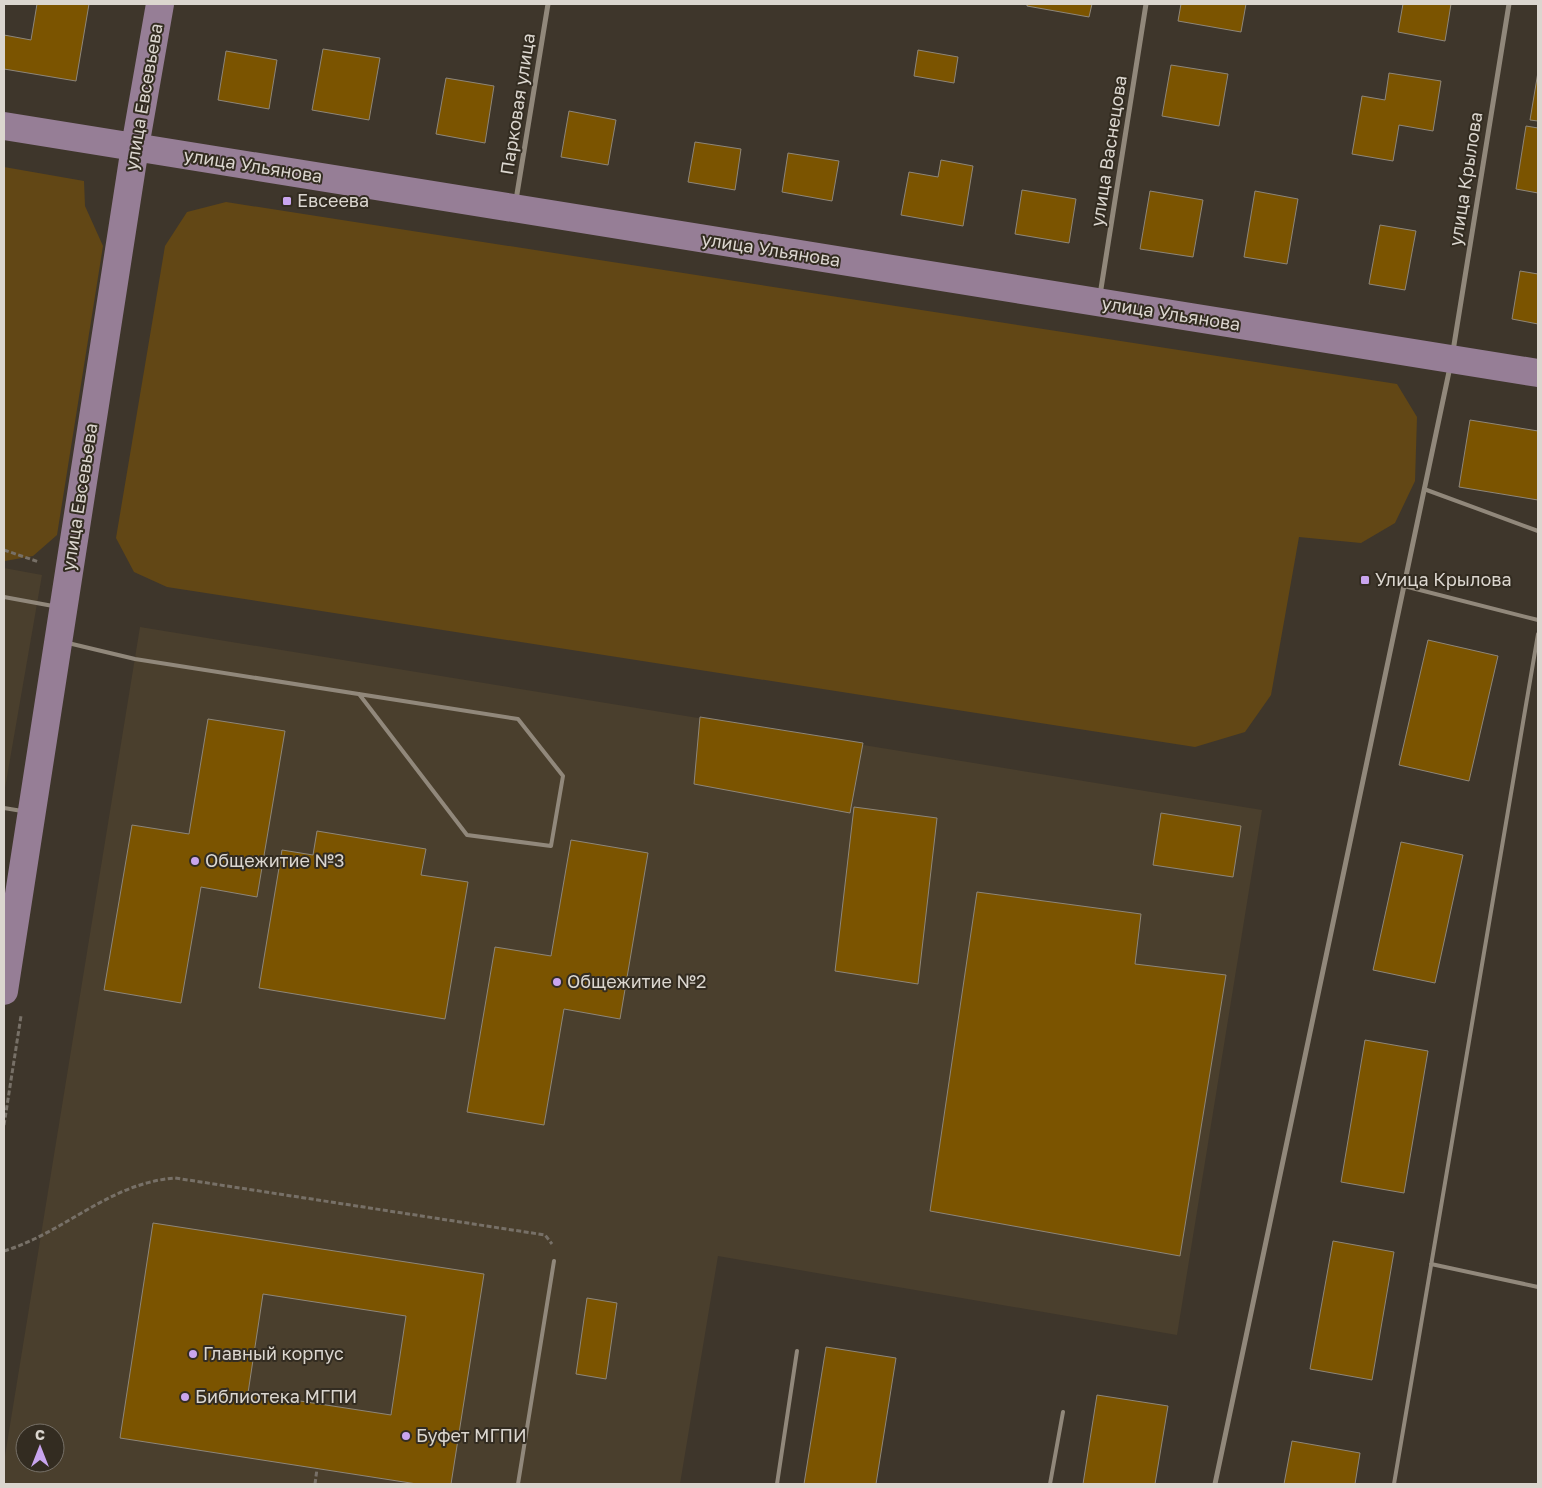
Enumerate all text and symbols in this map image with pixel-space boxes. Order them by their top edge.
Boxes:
street label: улица Евсевьева [119,21,167,172]
street label: Парковая улица [495,31,539,176]
street label: улица Васнецова [1085,74,1131,228]
street label: улица Крылова [1444,110,1486,248]
street label: улица Ульянова [182,143,324,187]
place label: Евсеева [297,189,369,211]
marker: Евсеева [281,195,293,207]
street label: улица Ульянова [700,227,842,271]
street label: улица Ульянова [1100,291,1242,335]
street label: улица Евсевьева [56,421,102,572]
place label: Улица Крылова [1375,568,1512,590]
marker: Улица Крылова [1359,574,1371,586]
place label: Общежитие №3 [205,849,345,871]
marker: Общежитие №3 [189,855,201,867]
place label: Общежитие №2 [567,970,707,992]
marker: Общежитие №2 [551,976,563,988]
place label: Главный корпус [203,1342,344,1364]
marker: Главный корпус [187,1348,199,1360]
place label: Библиотека МГПИ [195,1385,357,1407]
marker: Библиотека МГПИ [179,1391,191,1403]
north arrow [15,1423,65,1473]
place label: Буфет МГПИ [416,1424,527,1446]
text: С [35,1426,45,1443]
marker: Буфет МГПИ [400,1430,412,1442]

